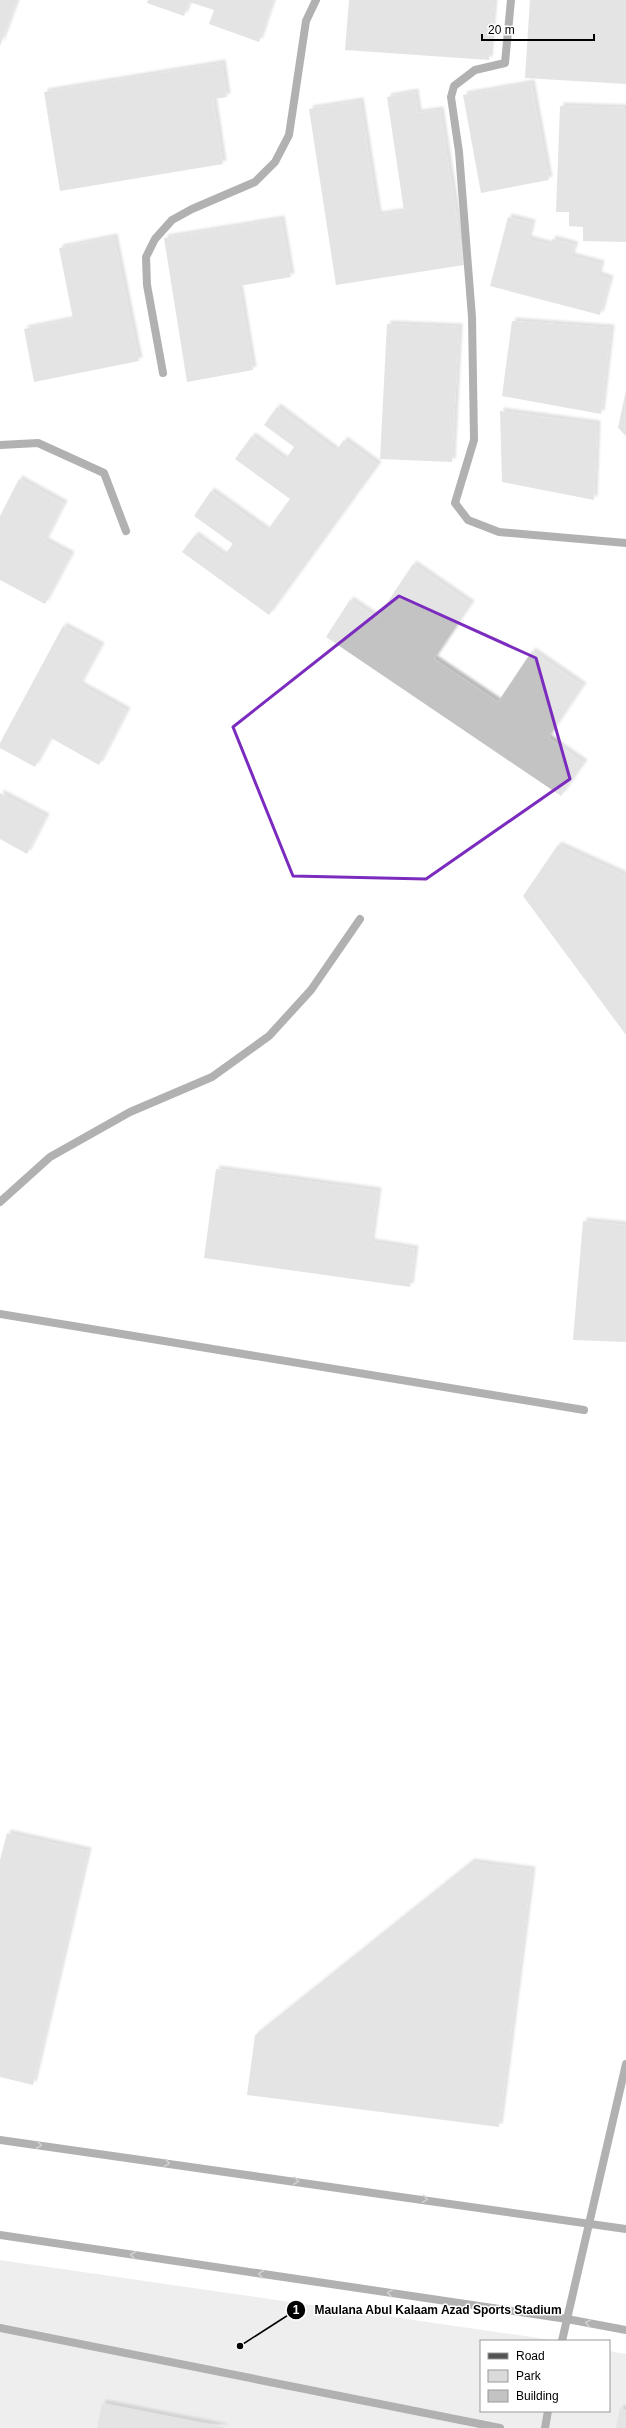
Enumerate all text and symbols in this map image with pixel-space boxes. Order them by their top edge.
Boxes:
scale bar [482,16,594,42]
text: 20 m [488,23,515,37]
one-way arrow [36,2140,42,2149]
one-way arrow [164,2158,170,2167]
one-way arrow [293,2176,299,2185]
one-way arrow [422,2194,428,2203]
one-way arrow [130,2251,136,2260]
one-way arrow [258,2270,264,2279]
one-way arrow [387,2289,393,2298]
callout: Maulana Abul Kalaam Azad Sports Stadium [286,2298,570,2322]
text: 1 [293,2303,300,2317]
text: Maulana Abul Kalaam Azad Sports Stadium [314,2303,562,2317]
one-way arrow [585,2319,591,2328]
legend [480,2340,610,2412]
text: Road [516,2349,545,2363]
text: Park [516,2369,542,2383]
text: Building [516,2389,559,2403]

